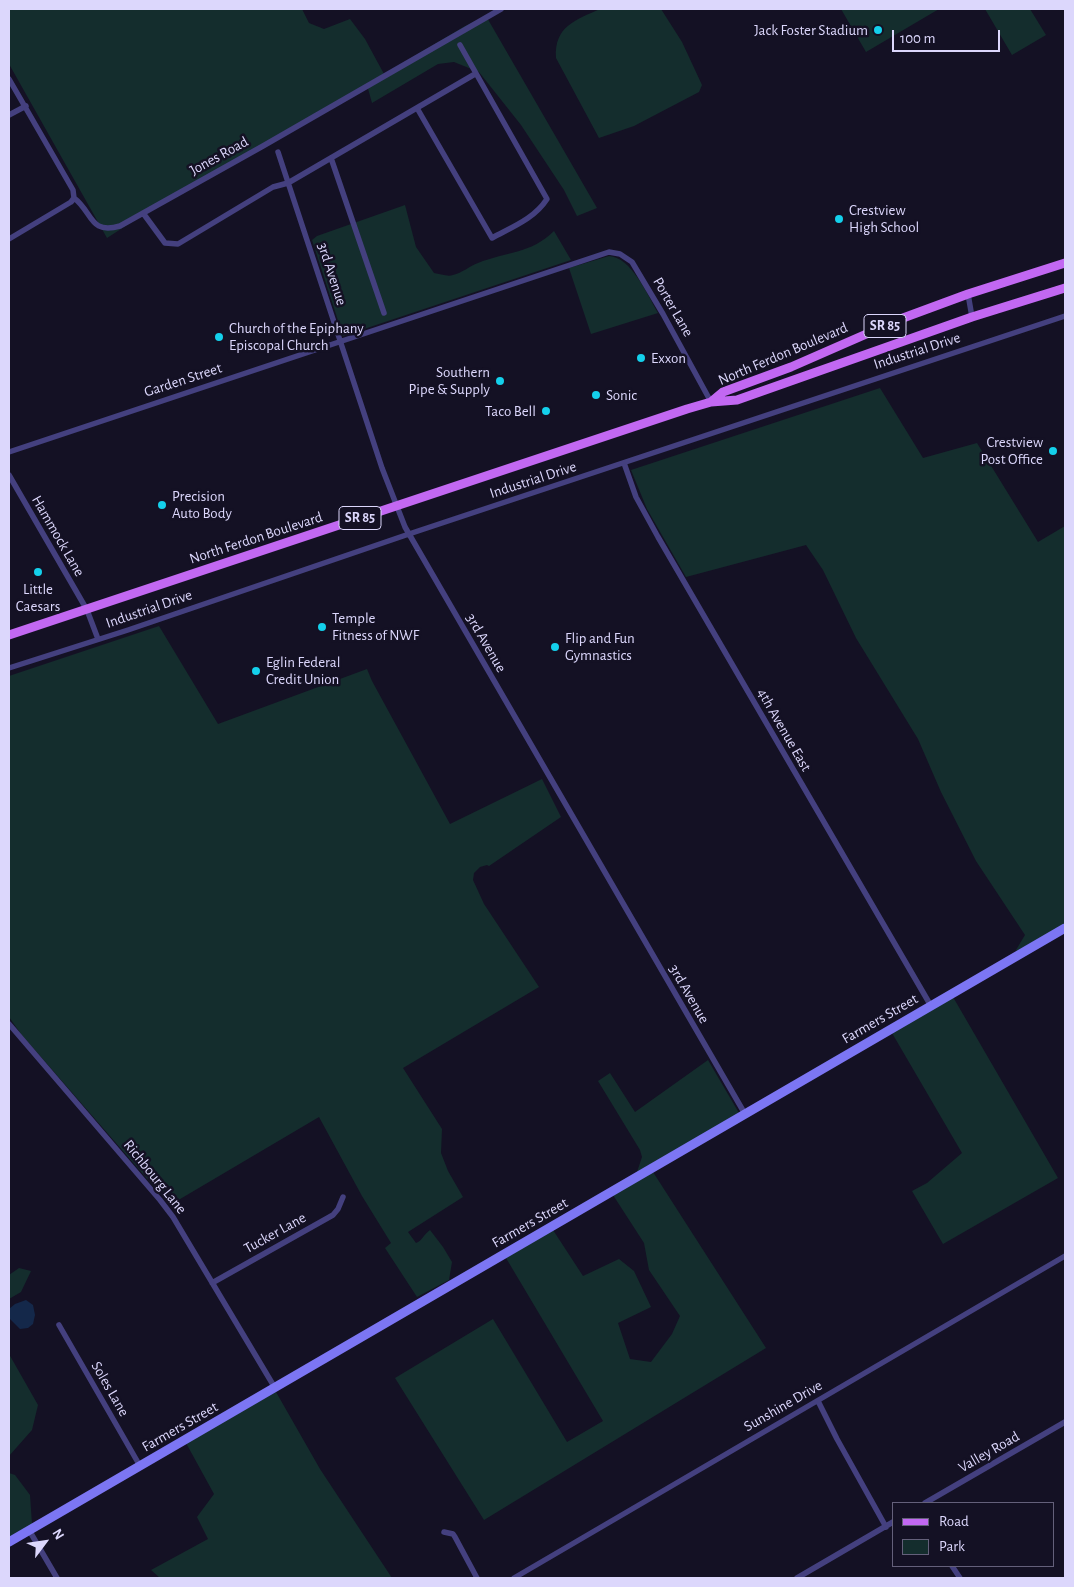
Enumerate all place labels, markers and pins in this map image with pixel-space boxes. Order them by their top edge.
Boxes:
place label: Jack Foster Stadium [754,21,868,39]
marker: Jack Foster Stadium [872,24,884,36]
place label: Crestview High School [849,201,919,236]
marker: Crestview High School [833,213,845,225]
place label: Church of the Epiphany Episcopal Church [229,319,364,354]
marker: Church of the Epiphany Episcopal Church [213,331,225,343]
place label: Exxon [651,349,686,367]
marker: Exxon [635,352,647,364]
place label: Southern Pipe & Supply [409,363,490,398]
marker: Southern Pipe & Supply [494,375,506,387]
place label: Sonic [606,386,637,404]
marker: Sonic [590,389,602,401]
place label: Taco Bell [485,402,536,420]
marker: Taco Bell [540,405,552,417]
place label: Crestview Post Office [981,433,1043,468]
marker: Crestview Post Office [1047,445,1059,457]
place label: Precision Auto Body [172,487,232,522]
marker: Precision Auto Body [156,499,168,511]
marker: Little Caesars [32,566,44,578]
place label: Little Caesars [16,580,60,615]
place label: Temple Fitness of NWF [332,609,419,644]
marker: Temple Fitness of NWF [316,621,328,633]
place label: Flip and Fun Gymnastics [565,629,635,664]
marker: Flip and Fun Gymnastics [549,641,561,653]
place label: Eglin Federal Credit Union [266,653,340,688]
marker: Eglin Federal Credit Union [250,665,262,677]

